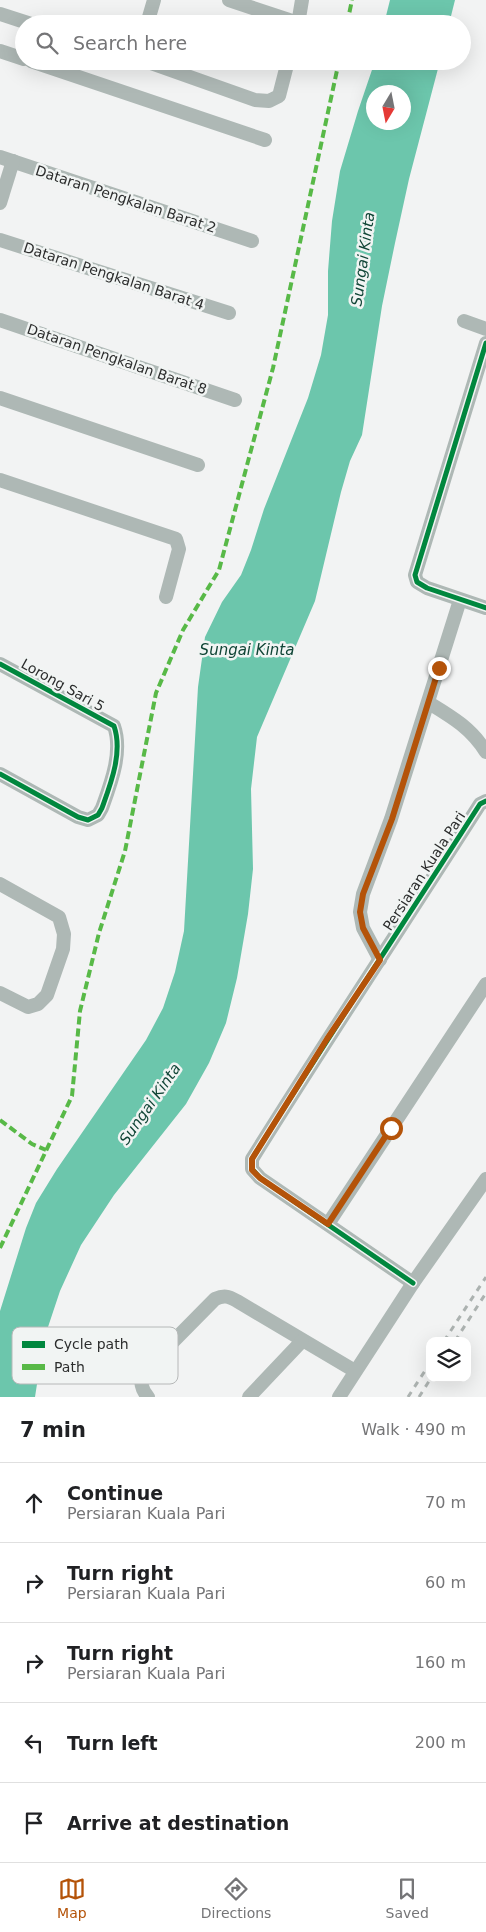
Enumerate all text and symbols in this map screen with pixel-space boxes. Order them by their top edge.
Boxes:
search box [15,15,471,70]
icon: search [33,29,61,57]
text: Search here [73,32,187,54]
north arrow [366,85,411,130]
street label: Dataran Pengkalan Barat 2 [34,162,218,236]
water label: Sungai Kinta [347,211,379,307]
street label: Dataran Pengkalan Barat 4 [22,239,206,313]
street label: Dataran Pengkalan Barat 8 [25,321,209,397]
water label: Sungai Kinta [200,641,294,659]
street label: Lorong Sari 5 [19,656,107,714]
route end [428,657,451,680]
street label: Persiaran Kuala Pari [380,809,468,933]
water label: Sungai Kinta [115,1060,185,1148]
route start [380,1117,403,1140]
legend [12,1327,178,1384]
text: Cycle path [54,1336,129,1352]
map controls [426,1337,471,1382]
button: layers [426,1337,471,1382]
text: Path [54,1359,85,1375]
text: 7 min [20,1418,86,1442]
text: Walk · 490 m [361,1420,466,1439]
text: Continue [67,1482,163,1504]
icon: ahead [20,1489,48,1517]
text: 70 m [425,1493,466,1512]
text: Persiaran Kuala Pari [67,1504,225,1523]
text: Turn right [67,1562,173,1584]
icon: right [20,1569,48,1597]
text: 60 m [425,1573,466,1592]
text: Persiaran Kuala Pari [67,1584,225,1603]
text: Turn right [67,1642,173,1664]
icon: right [20,1649,48,1677]
text: 160 m [415,1653,466,1672]
text: Persiaran Kuala Pari [67,1664,225,1683]
icon: left [20,1729,48,1757]
text: Turn left [67,1732,158,1754]
text: 200 m [415,1733,466,1752]
icon: arrive [20,1809,48,1837]
text: Arrive at destination [67,1812,289,1834]
tab: Map [57,1875,87,1921]
tab: Directions [201,1875,271,1921]
tab: Saved [386,1875,429,1921]

